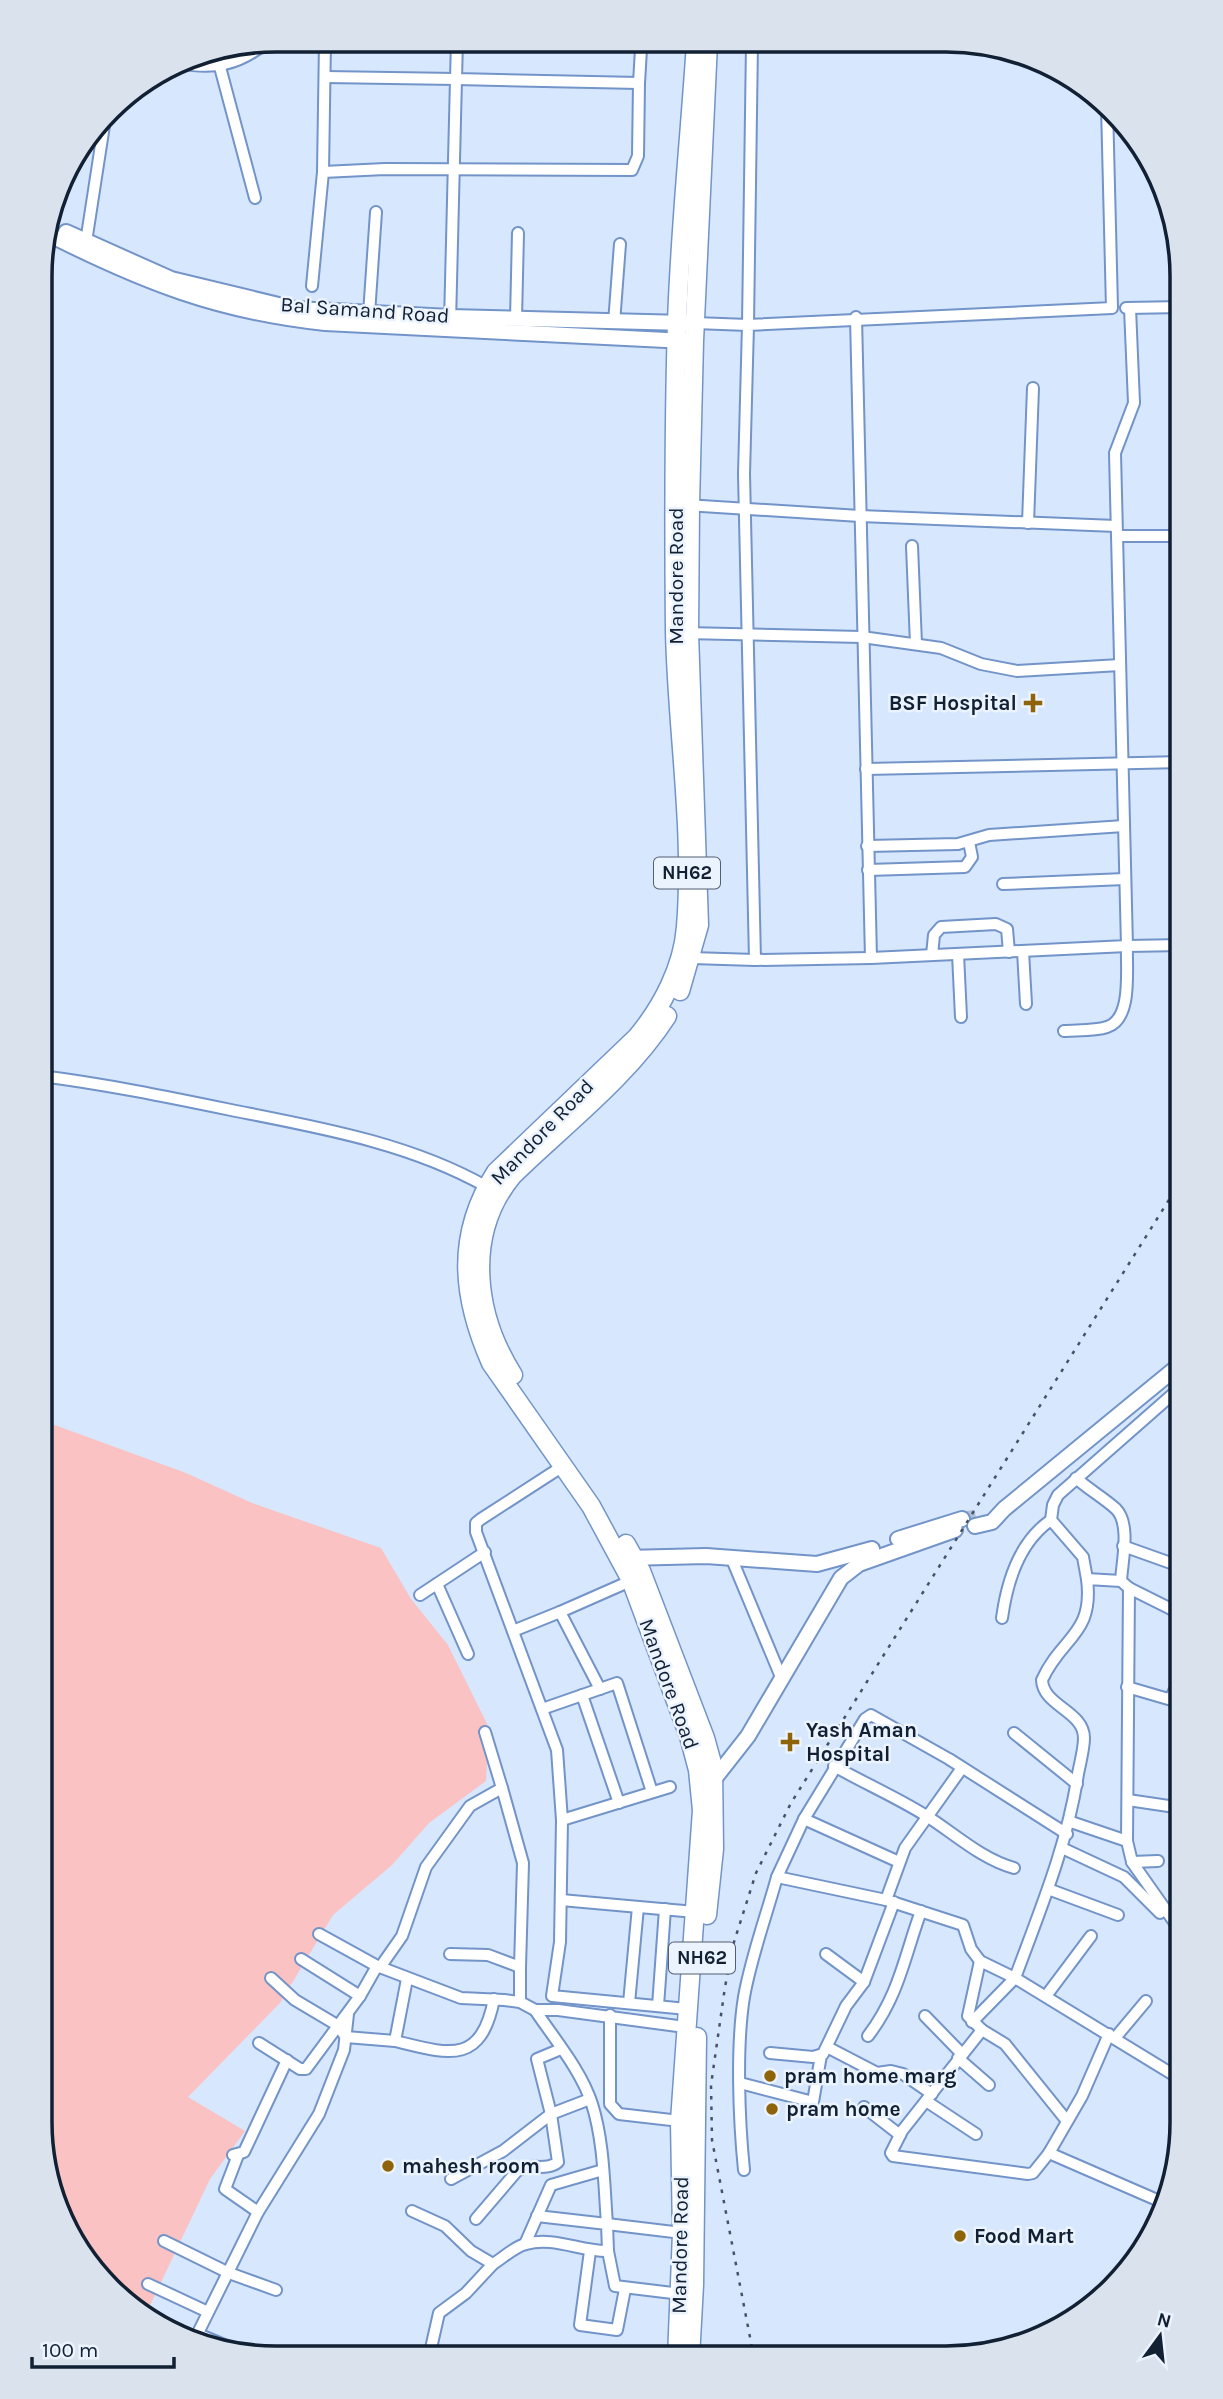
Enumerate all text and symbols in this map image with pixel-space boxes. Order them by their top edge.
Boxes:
street label: Bal Samand Road [280,292,450,328]
street label: Mandore Road [664,507,688,645]
place label: BSF Hospital [889,691,1017,715]
marker: BSF Hospital [1023,693,1043,713]
road number: NH62 [654,858,720,888]
street label: Mandore Road [486,1074,598,1190]
street label: Mandore Road [634,1615,704,1753]
place label: Yash Aman Hospital [806,1718,917,1766]
marker: Yash Aman Hospital [780,1732,800,1752]
road number: NH62 [669,1942,735,1974]
place label: pram home marg [784,2064,956,2088]
marker: pram home marg [762,2068,778,2084]
place label: pram home [786,2097,901,2121]
marker: pram home [764,2101,780,2117]
place label: mahesh room [402,2154,540,2178]
marker: mahesh room [380,2158,396,2174]
street label: Mandore Road [667,2176,693,2314]
place label: Food Mart [974,2224,1074,2248]
marker: Food Mart [952,2228,968,2244]
north arrow [1125,2301,1195,2371]
text: N [1155,2308,1174,2333]
scale bar [32,2326,173,2370]
text: 100 m [42,2338,99,2362]

